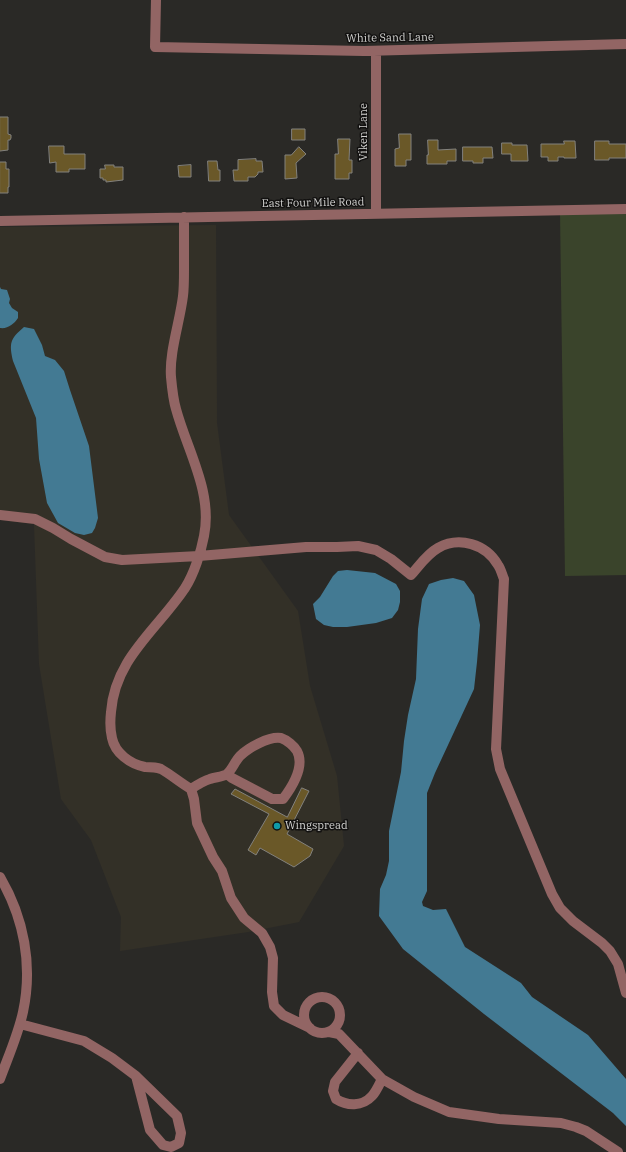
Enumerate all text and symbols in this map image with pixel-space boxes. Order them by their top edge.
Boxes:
street label: White Sand Lane [346,31,434,45]
street label: Viken Lane [357,103,371,161]
street label: East Four Mile Road [262,196,364,210]
place label: Wingspread [285,819,348,833]
marker: Wingspread [272,821,282,831]

